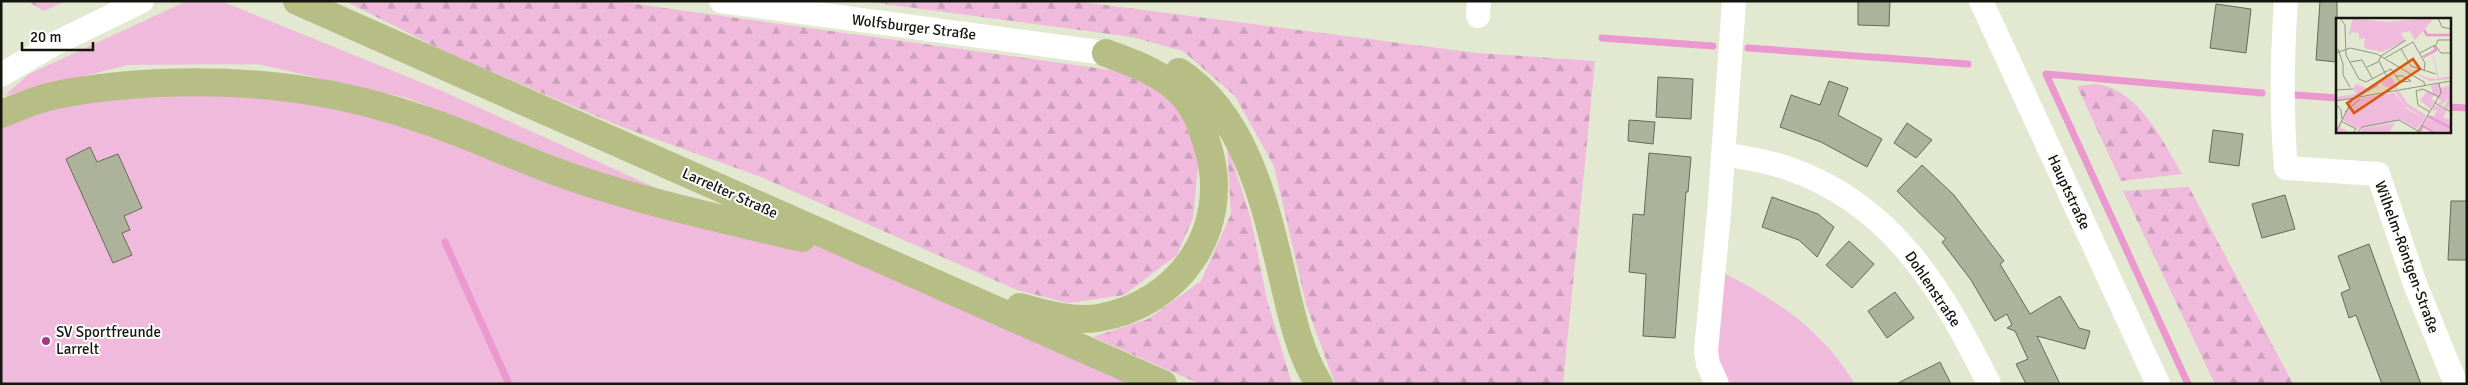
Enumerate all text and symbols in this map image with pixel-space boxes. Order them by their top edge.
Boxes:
street label: Wolfsburger Straße [851,10,977,44]
inset map [2336,18,2450,132]
scale bar [22,20,94,52]
text: 20 m [30,28,61,46]
street label: Hauptstraße [2044,152,2094,232]
street label: Larrelter Straße [679,164,781,222]
street label: Wilhelm-Röntgen-Straße [2371,178,2443,336]
street label: Dohlenstraße [1901,248,1965,330]
place label: SV Sportfreunde Larrelt [56,323,161,358]
marker: SV Sportfreunde Larrelt [40,335,52,347]

